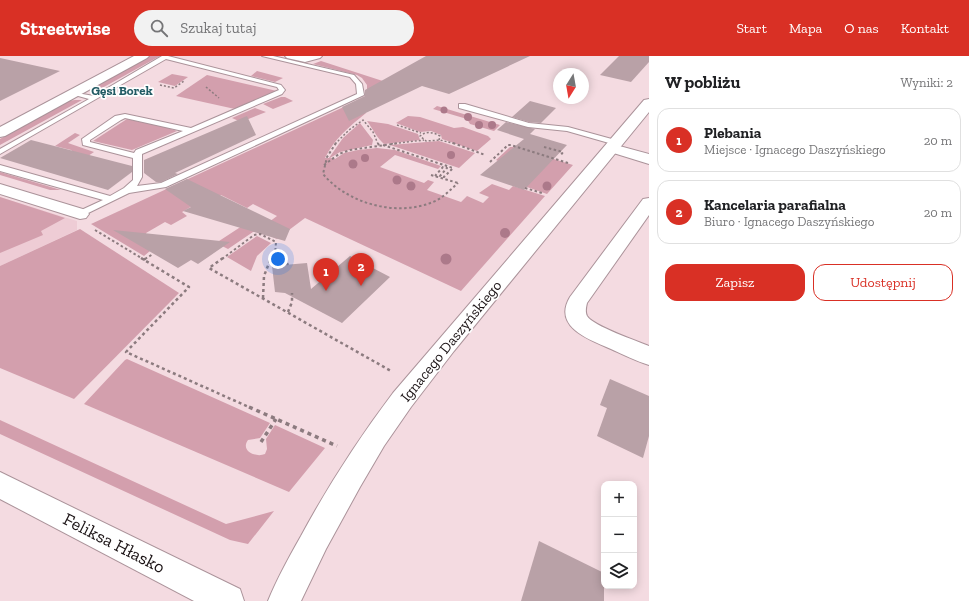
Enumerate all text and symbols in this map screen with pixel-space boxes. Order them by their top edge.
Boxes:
search box [134,10,414,46]
text: Streetwise [20,17,110,40]
icon: search [148,17,170,39]
text: Szukaj tutaj [180,19,256,37]
text: Start [736,20,767,37]
text: Mapa [789,20,822,37]
text: O nas [844,20,879,37]
text: Kontakt [901,20,949,37]
north arrow [553,68,589,104]
text: W pobliżu [665,72,740,92]
text: Wyniki: 2 [901,75,953,90]
district label: Gęsi Borek [91,83,153,98]
text: Plebania [704,124,761,142]
text: 1 [676,133,682,148]
text: 20 m [924,133,952,148]
text: Miejsce · Ignacego Daszyńskiego [704,142,886,157]
text: Kancelaria parafialna [704,196,846,214]
text: 2 [676,205,682,220]
text: 20 m [924,205,952,220]
text: Biuro · Ignacego Daszyńskiego [704,214,874,229]
your location [268,249,288,269]
pin: 2 [348,253,374,286]
pin: 1 [313,258,339,291]
button: Zapisz [665,264,805,301]
button: Udostępnij [813,264,953,301]
street label: Ignacego Daszyńskiego [397,276,506,405]
map controls [601,481,637,589]
button: + [601,481,637,517]
street label: Feliksa Hłasko [59,508,169,578]
button: − [601,517,637,553]
button: layers [601,553,637,589]

